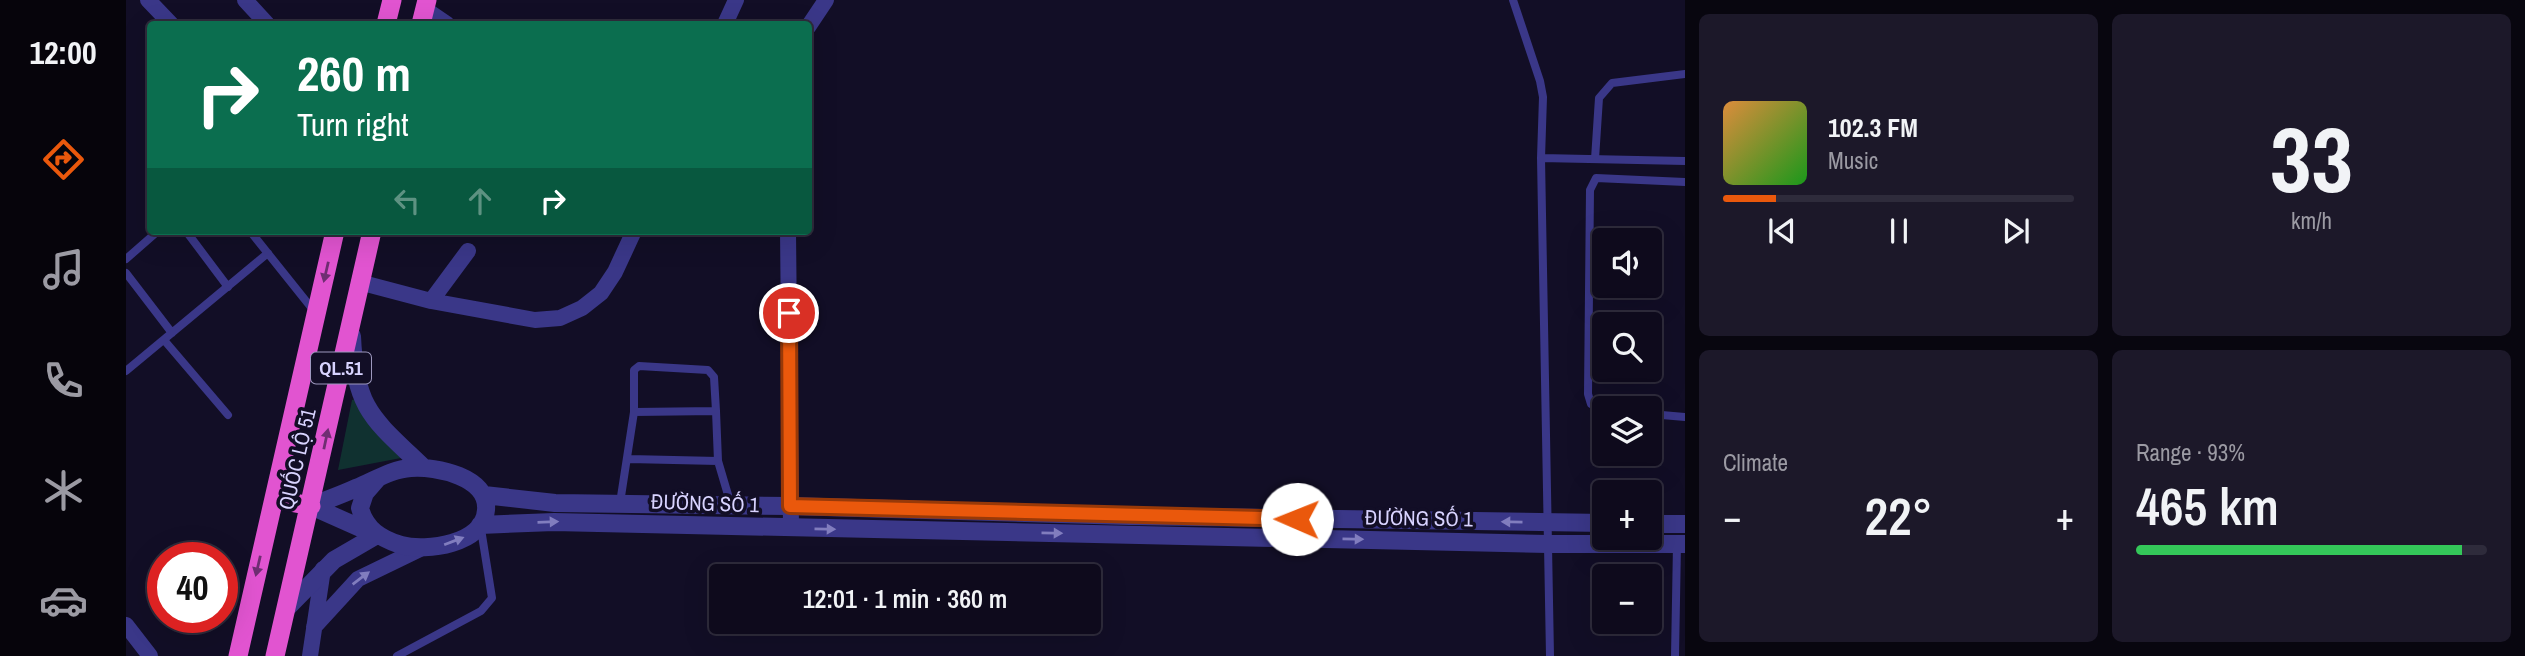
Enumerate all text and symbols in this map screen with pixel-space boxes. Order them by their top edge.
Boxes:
text: 12:00 [29,31,97,74]
text: 260 m [297,40,411,106]
icon: right [182,49,273,140]
text: 33 [2270,98,2353,220]
text: Turn right [297,103,409,146]
text: 102.3 FM [1828,110,1918,145]
icon: directions [39,135,88,184]
text: Music [1828,145,1878,176]
icon: left [388,182,426,220]
icon: ahead [461,182,499,220]
icon: right [534,182,572,220]
text: km/h [2291,205,2332,236]
icon: previous [1763,212,1801,250]
icon: pause [1880,212,1918,250]
icon: next [1997,212,2035,250]
map controls [1592,228,1662,634]
button: sound [1592,228,1662,298]
icon: music [39,245,88,294]
one-way arrow [320,261,331,283]
pin [759,283,819,343]
icon: arrive [770,294,808,332]
button: search [1592,312,1662,382]
road number: QL.51 [311,352,371,384]
icon: phone [39,356,88,405]
button: layers [1592,396,1662,466]
street label: QUỐC LỘ 51 [271,405,323,513]
one-way arrow [320,428,331,450]
text: Range · 93% [2136,437,2245,468]
text: Climate [1723,447,1788,478]
icon: climate [39,466,88,515]
text: 465 km [2136,471,2279,541]
button: + [1592,480,1662,550]
text: 22° [1864,481,1933,551]
position arrow [1260,482,1334,556]
street label: ĐƯỜNG SỐ 1 [650,487,760,519]
text: − [1723,491,1741,542]
text: + [2056,491,2074,542]
street label: ĐƯỜNG SỐ 1 [1365,503,1474,533]
one-way arrow [1501,516,1523,528]
one-way arrow [537,517,559,528]
one-way arrow [814,523,836,535]
one-way arrow [1041,527,1063,538]
one-way arrow [1342,534,1364,545]
one-way arrow [444,536,465,547]
speed limit sign: 40 [147,542,238,633]
one-way arrow [253,555,264,577]
button: − [1592,564,1662,634]
one-way arrow [352,572,370,586]
icon: car [39,576,88,625]
text: 12:01 · 1 min · 360 m [803,581,1007,616]

